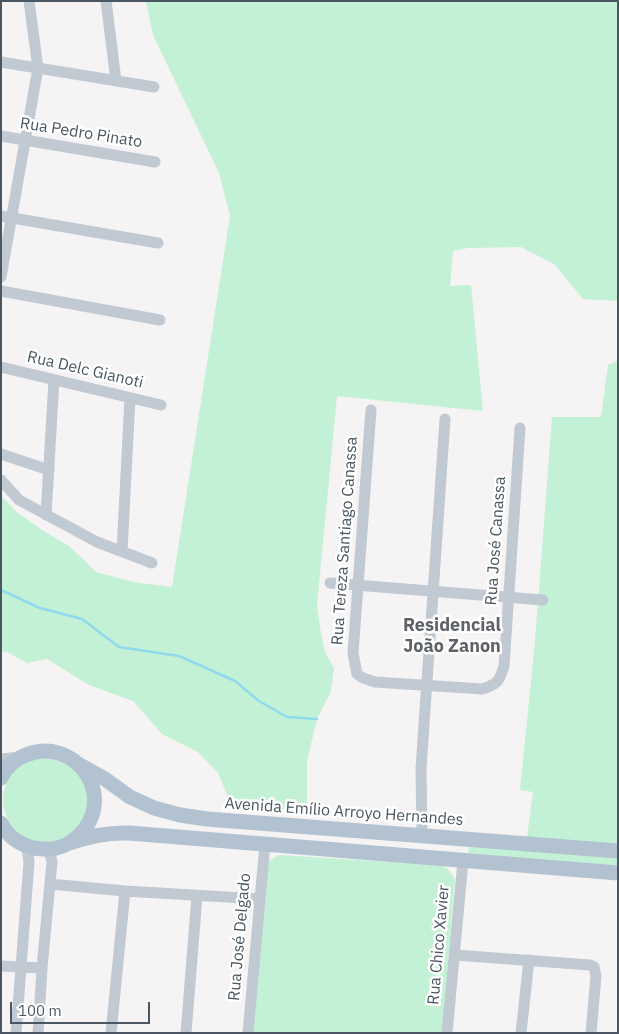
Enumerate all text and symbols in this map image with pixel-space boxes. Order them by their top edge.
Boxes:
street label: Rua Pedro Pinato [19,114,143,152]
street label: Rua Delc Gianoti [25,347,145,393]
street label: Rua Tereza Santiago Canassa [328,436,362,646]
street label: Rua José Canassa [482,476,510,606]
district label: Residencial João Zanon [403,615,501,658]
street label: Avenida Emílio Arroyo Hernandes [224,794,464,830]
street label: Rua José Delgado [225,872,255,1002]
street label: Rua Chico Xavier [424,884,454,1006]
scale bar [12,992,152,1024]
text: 100 m [18,1001,62,1020]

